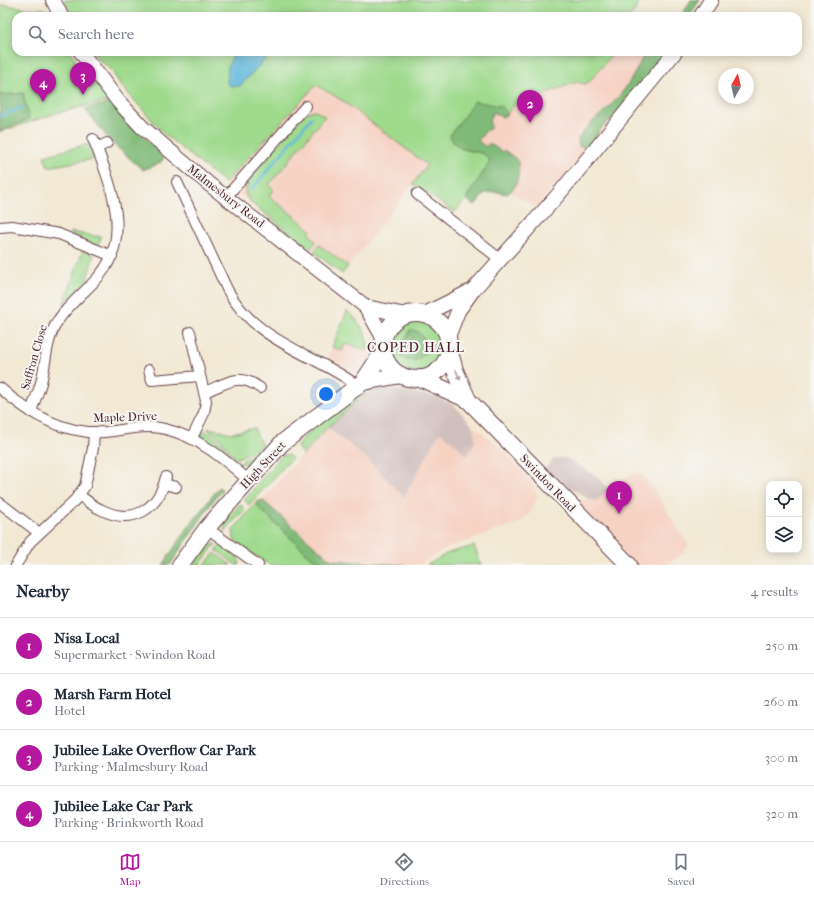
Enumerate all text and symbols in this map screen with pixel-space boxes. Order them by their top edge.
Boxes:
search box [12,12,802,56]
icon: search [26,23,48,45]
text: Search here [58,25,134,43]
pin: 3 [70,62,96,95]
north arrow [718,68,754,104]
pin: 4 [30,69,56,102]
pin: 2 [517,90,543,123]
street label: Malmesbury Road [185,162,268,231]
street label: Saffron Close [18,323,50,391]
district label: COPED HALL [367,339,465,356]
one-way arrow [455,370,461,382]
your location [316,384,336,404]
street label: Maple Drive [93,409,157,425]
street label: High Street [237,438,289,492]
street label: Swindon Road [517,451,579,515]
pin: 1 [606,481,632,514]
map controls [766,481,802,553]
button: locate [766,481,802,517]
button: layers [766,517,802,553]
text: Nearby [16,581,70,601]
text: 4 results [751,584,798,599]
text: Nisa Local [54,629,120,647]
text: 1 [27,638,31,653]
text: 250 m [765,638,798,653]
text: Supermarket · Swindon Road [54,647,215,662]
text: Marsh Farm Hotel [54,685,171,703]
text: 2 [26,694,32,709]
text: 260 m [764,694,798,709]
text: Hotel [54,703,85,718]
text: Jubilee Lake Overflow Car Park [54,741,256,759]
text: 3 [26,750,32,765]
text: 300 m [765,750,798,765]
text: Parking · Malmesbury Road [54,759,208,774]
text: Jubilee Lake Car Park [54,797,193,815]
text: 4 [25,806,33,821]
text: 320 m [765,806,798,821]
text: Parking · Brinkworth Road [54,815,204,830]
tab: Map [119,851,141,888]
tab: Directions [380,851,429,888]
tab: Saved [667,851,695,888]

